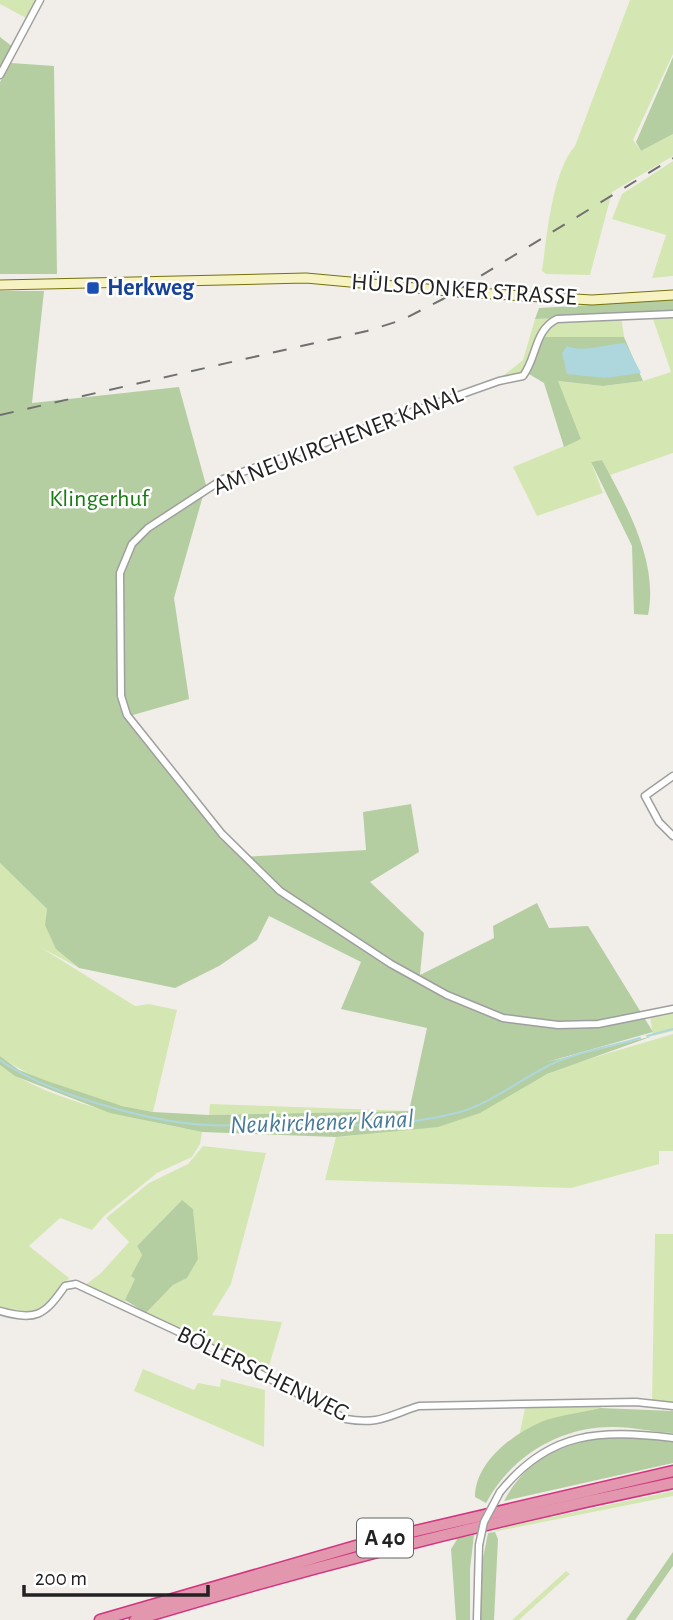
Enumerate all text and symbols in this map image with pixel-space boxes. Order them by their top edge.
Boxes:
street label: HÜLSDONKER STRASSE [350,269,578,310]
place label: Herkweg [107,276,195,300]
marker: Herkweg [85,280,101,296]
street label: AM NEUKIRCHENER KANAL [210,382,466,500]
park label: Klingerhuf [49,487,150,511]
water label: Neukirchener Kanal [230,1106,414,1138]
street label: BÖLLERSCHENWEG [173,1321,353,1426]
road number: A 40 [357,1518,413,1558]
scale bar [24,1554,208,1598]
text: 200 m [35,1568,87,1589]

